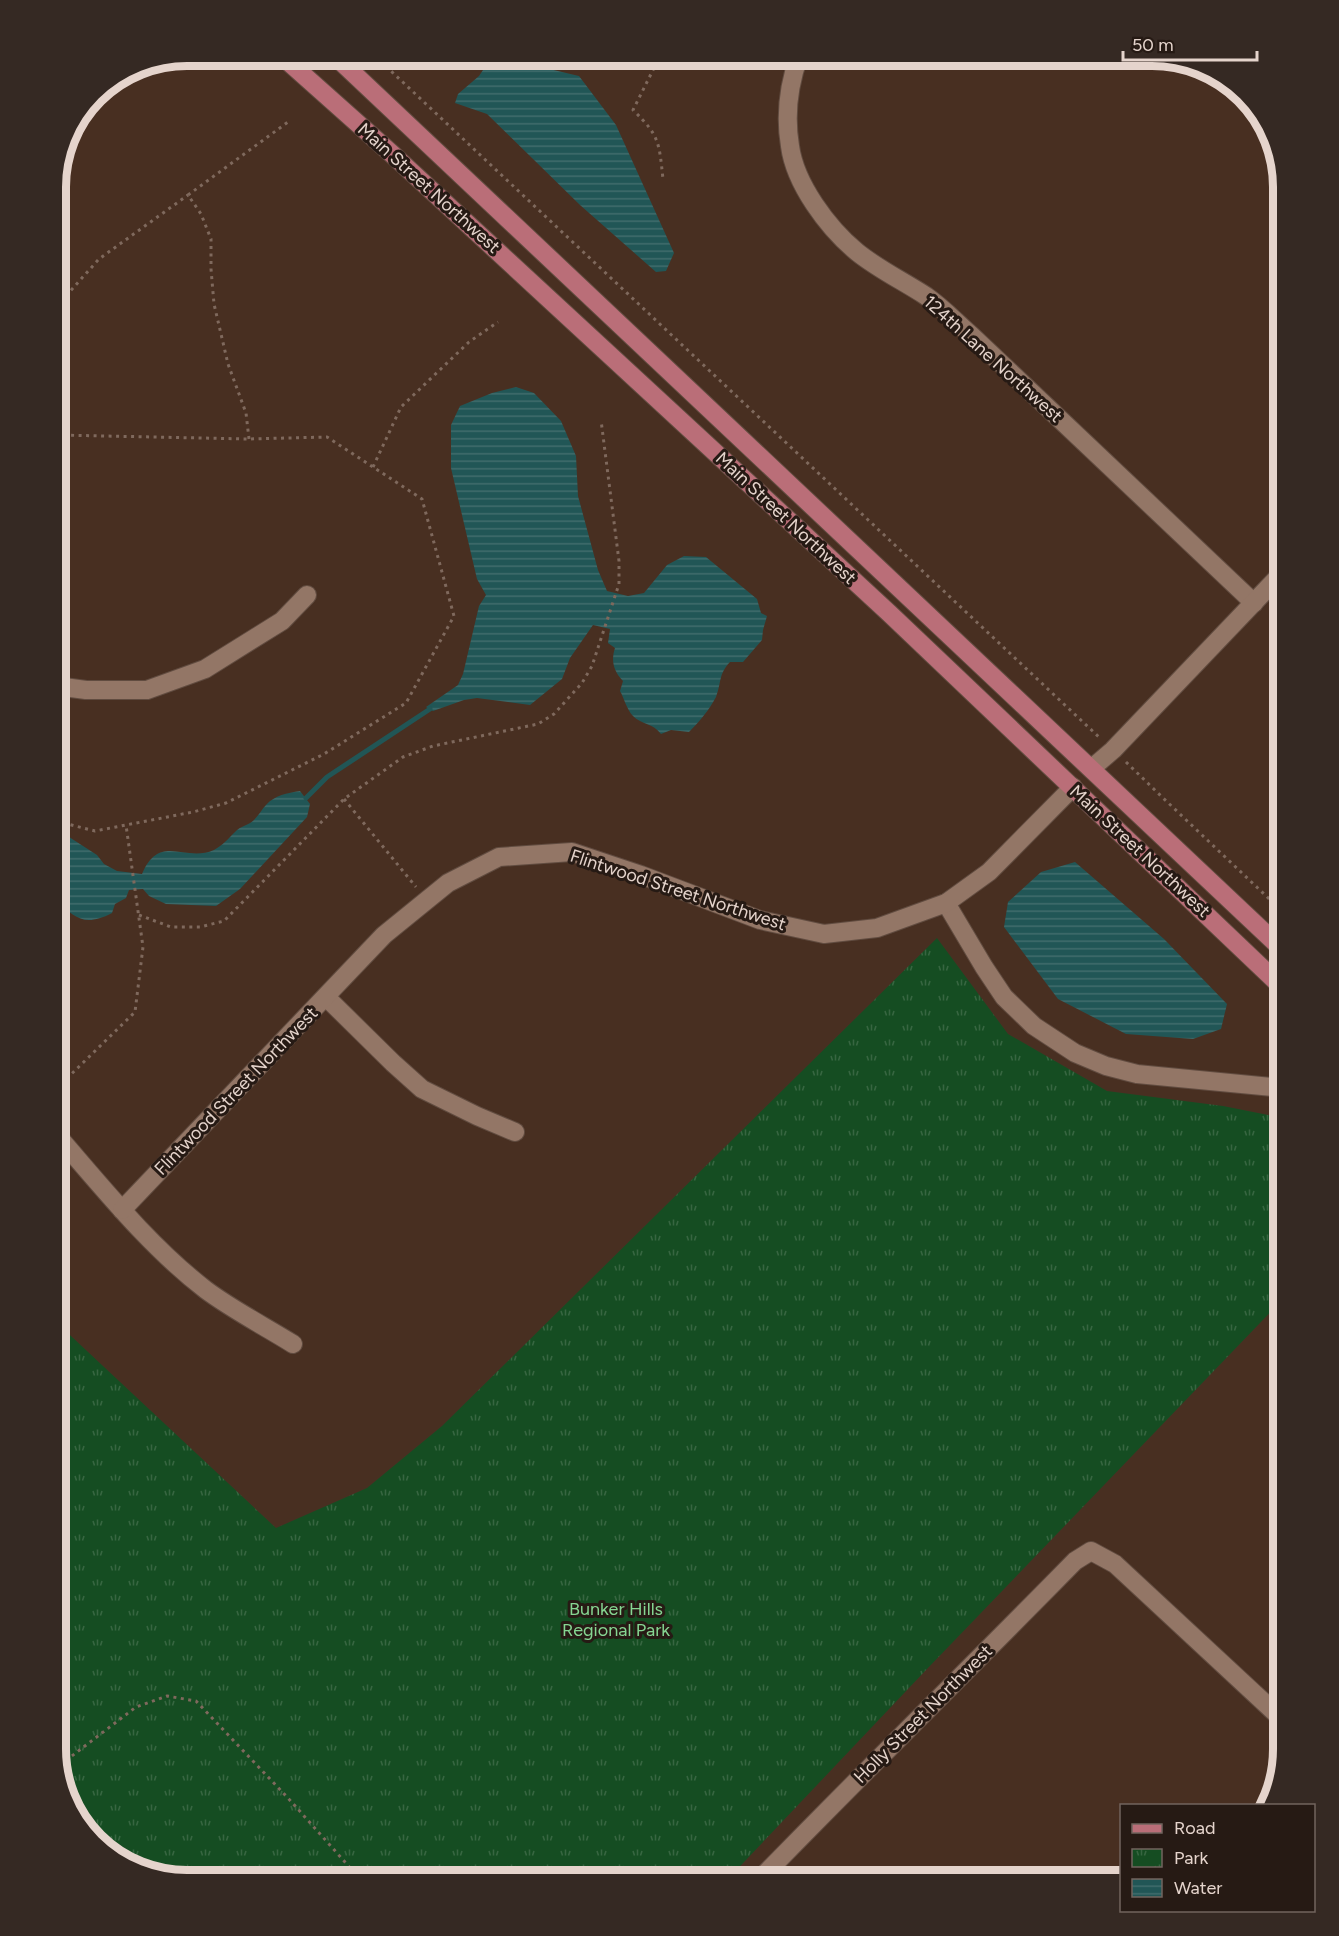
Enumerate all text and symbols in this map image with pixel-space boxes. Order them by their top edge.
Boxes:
scale bar [1123,24,1256,62]
text: 50 m [1132,34,1174,56]
street label: Main Street Northwest [353,118,505,258]
street label: 124th Lane Northwest [919,291,1067,427]
street label: Main Street Northwest [711,447,861,589]
street label: Main Street Northwest [1065,780,1215,922]
street label: Flintwood Street Northwest [567,845,789,935]
street label: Flintwood Street Northwest [150,1002,322,1180]
park label: Bunker Hills Regional Park [562,1598,670,1641]
street label: Holly Street Northwest [849,1640,997,1788]
legend [1120,1804,1315,1912]
text: Road [1174,1817,1215,1839]
text: Park [1174,1847,1209,1869]
text: Water [1174,1877,1222,1899]

